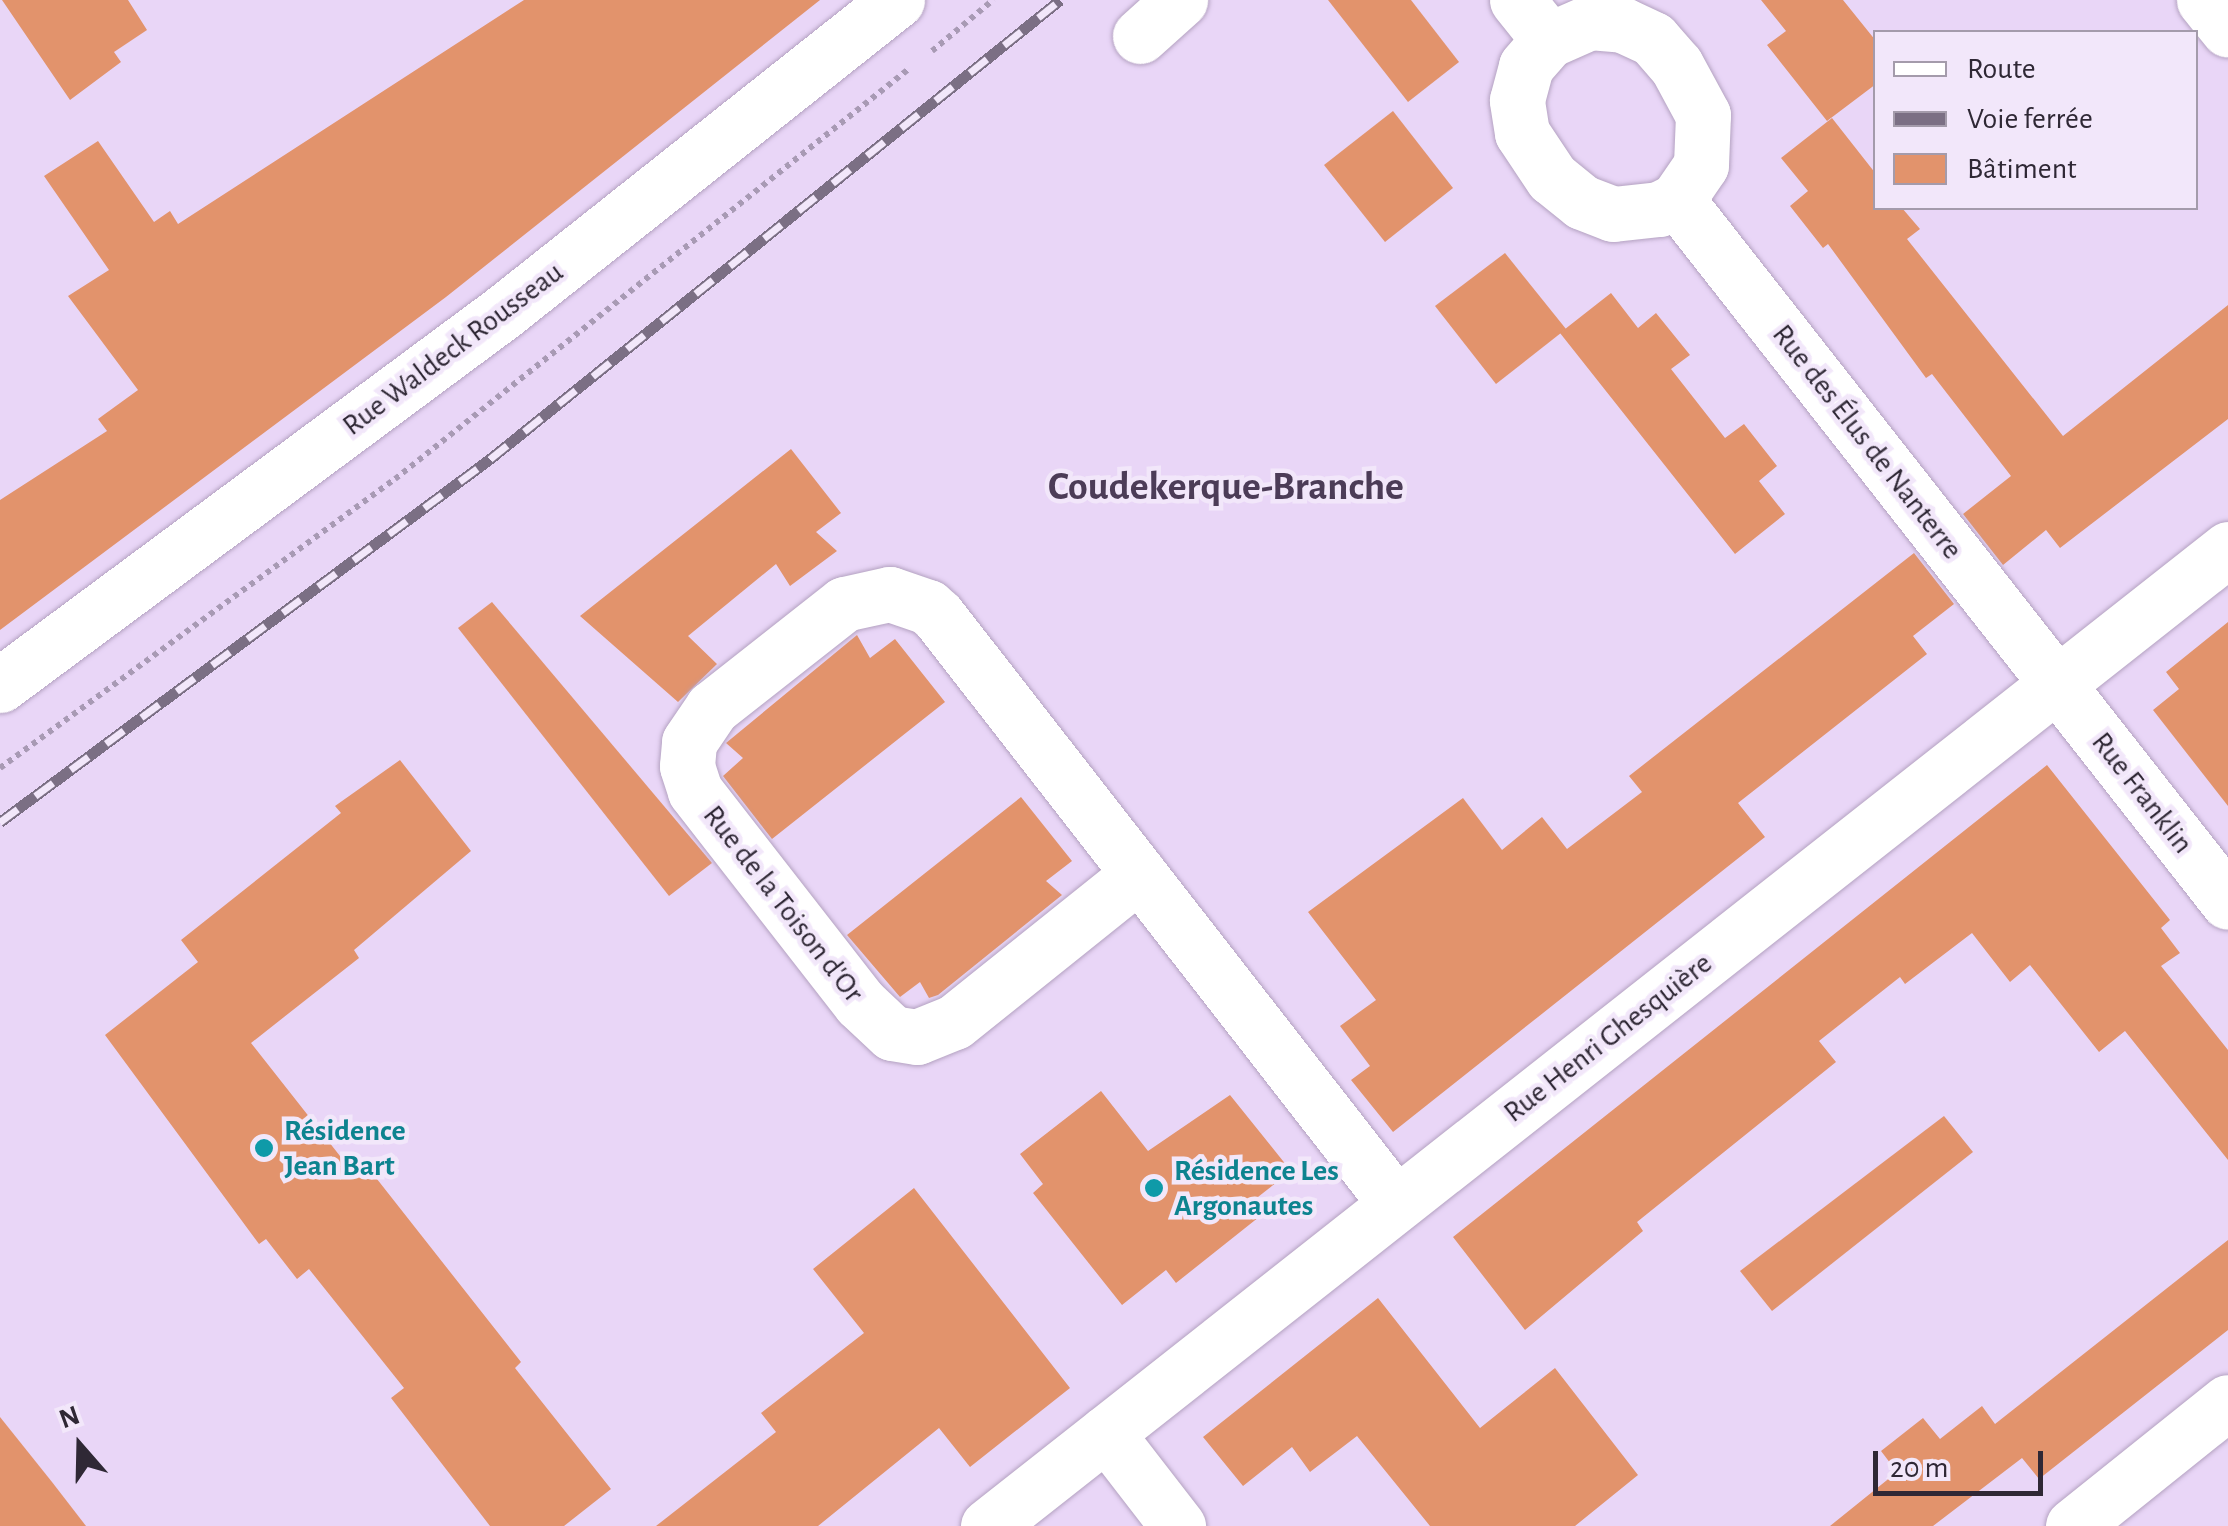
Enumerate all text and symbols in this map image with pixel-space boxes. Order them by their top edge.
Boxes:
legend [1873,30,2198,210]
text: Route [1967,54,2036,84]
text: Voie ferrée [1967,104,2093,134]
text: Bâtiment [1967,154,2077,184]
street label: Rue Waldeck Rousseau [336,254,570,444]
street label: Rue des Élus de Nanterre [1764,317,1970,567]
district label: Coudekerque-Branche [1048,463,1404,511]
street label: Rue Franklin [2083,725,2201,861]
street label: Rue de la Toison d'Or [695,798,871,1010]
street label: Rue Henri Ghesquière [1497,946,1719,1130]
place label: Résidence Jean Bart [284,1113,406,1184]
marker: Résidence Jean Bart [253,1137,275,1159]
place label: Résidence Les Argonautes [1174,1153,1339,1224]
marker: Résidence Les Argonautes [1143,1177,1165,1199]
north arrow [30,1396,130,1496]
text: N [56,1401,84,1434]
scale bar [1878,1431,2048,1493]
text: 20 m [1890,1453,1948,1483]

